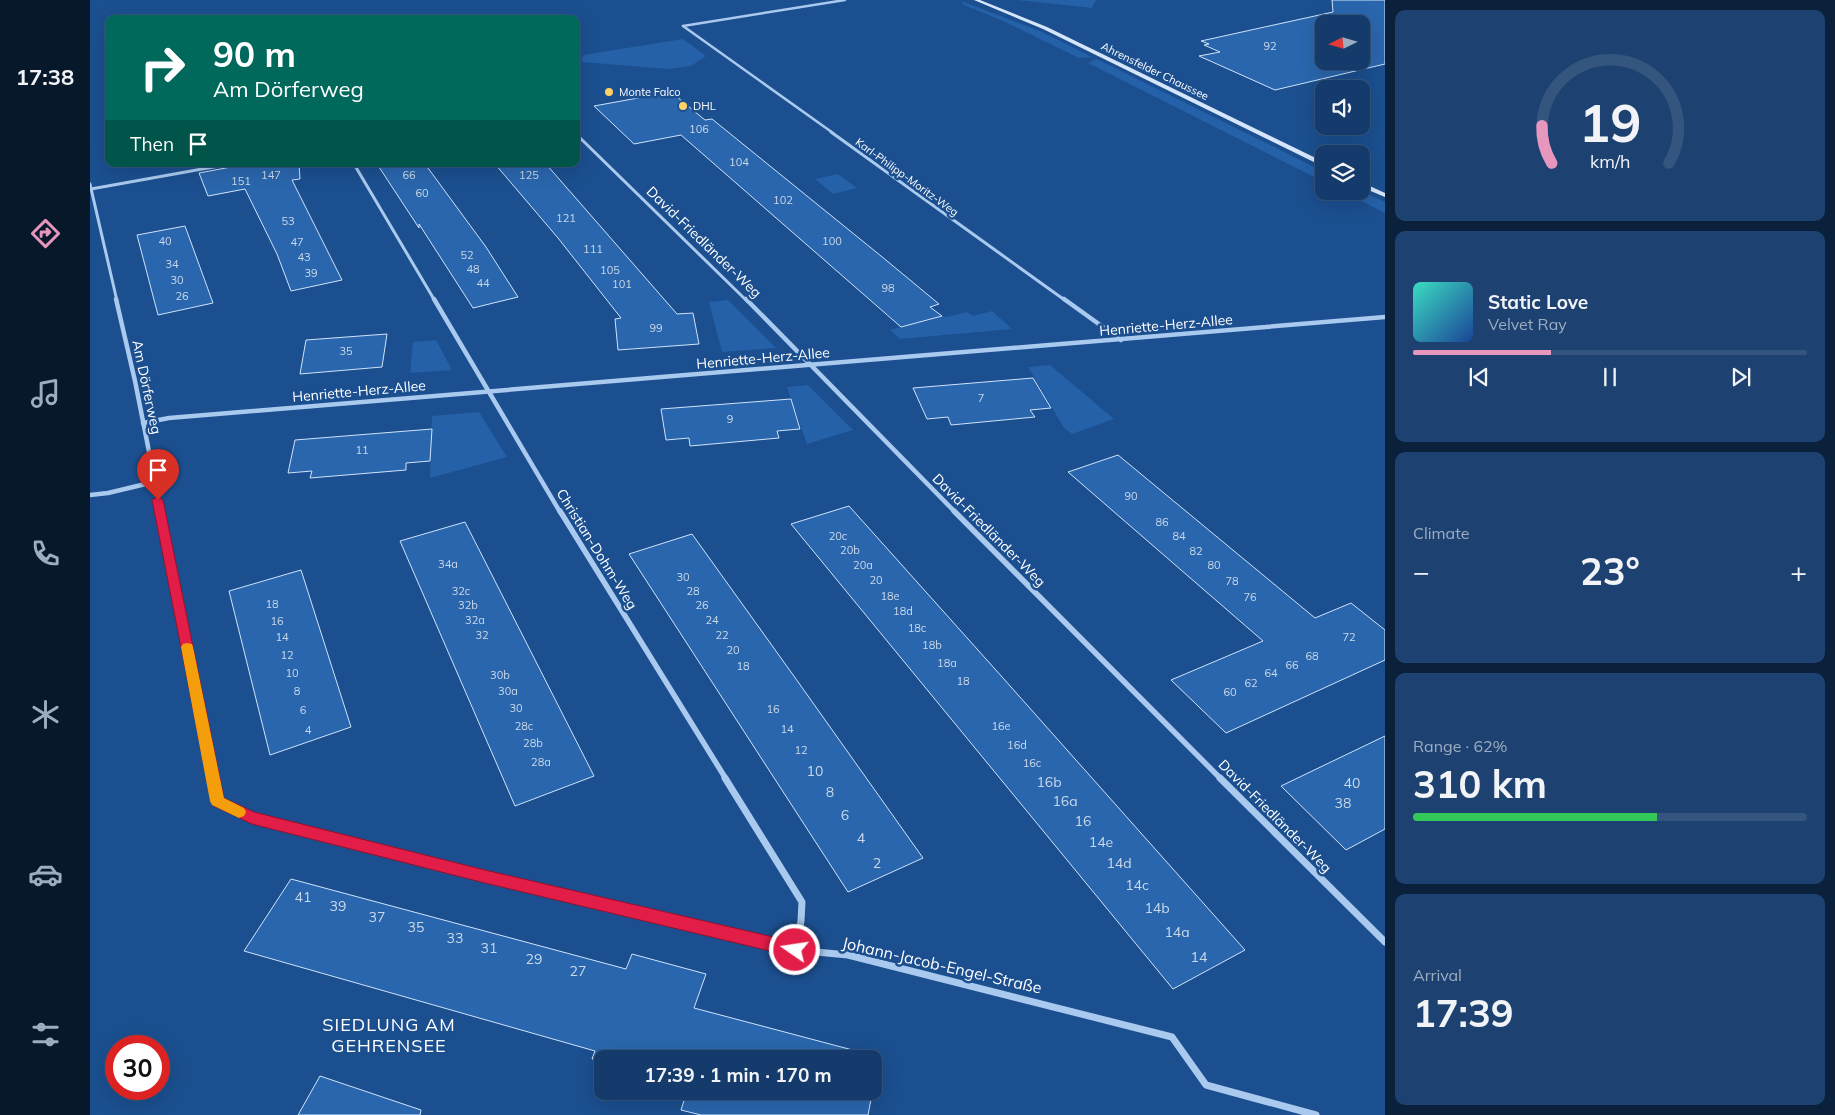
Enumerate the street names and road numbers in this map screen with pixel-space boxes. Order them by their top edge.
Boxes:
street label: Ahrensfelder Chaussee [1099,39,1211,103]
street label: Karl-Philipp-Moritz-Weg [853,135,961,219]
street label: David-Friedländer-Weg [643,182,765,302]
street label: Henriette-Herz-Allee [1098,310,1234,340]
street label: Am Dörferweg [128,338,166,436]
street label: Henriette-Herz-Allee [695,343,831,373]
street label: Henriette-Herz-Allee [291,376,427,406]
street label: David-Friedländer-Weg [929,470,1049,590]
street label: Christian-Dohm-Weg [553,485,641,613]
street label: David-Friedländer-Weg [1215,756,1335,876]
street label: Johann-Jacob-Engel-Straße [840,932,1044,998]

